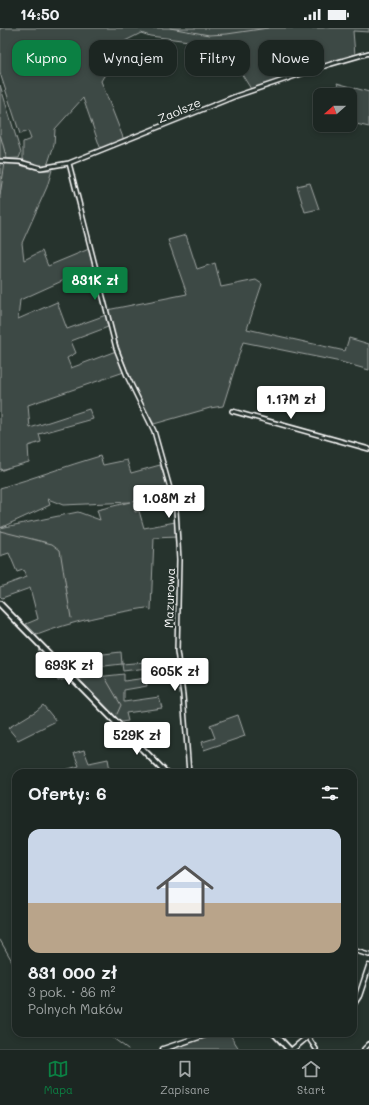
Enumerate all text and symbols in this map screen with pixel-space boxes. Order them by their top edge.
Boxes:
text: 14:50 [20,4,59,24]
chip: Kupno [12,40,81,76]
chip: Wynajem [89,40,177,76]
chip: Filtry [185,40,250,76]
chip: Nowe [258,40,324,76]
north arrow [313,88,357,132]
map controls [313,88,357,132]
street label: Zaolsze [155,94,203,126]
pin: 831K zł [58,267,132,301]
text: 831K zł [72,271,118,288]
pin: 1.17M zł [250,386,332,420]
text: 1.17M zł [266,390,316,407]
pin: 1.08M zł [128,485,210,519]
text: 1.08M zł [142,489,196,506]
street label: Mazurowa [160,568,178,628]
pin: 693K zł [32,652,106,686]
text: 693K zł [45,656,93,673]
pin: 605K zł [138,658,212,692]
text: 605K zł [150,662,200,679]
pin: 529K zł [100,722,174,756]
text: 529K zł [113,726,161,743]
text: Oferty: 6 [28,782,107,804]
icon: filters [319,782,341,804]
icon: home [149,855,221,927]
text: 831 000 zł [28,961,117,983]
text: 3 pok. · 86 m² [28,983,115,1000]
text: Polnych Maków [28,1000,123,1017]
tab: Mapa [44,1058,73,1097]
tab: Zapisane [160,1058,210,1097]
tab: Start [297,1058,325,1097]

